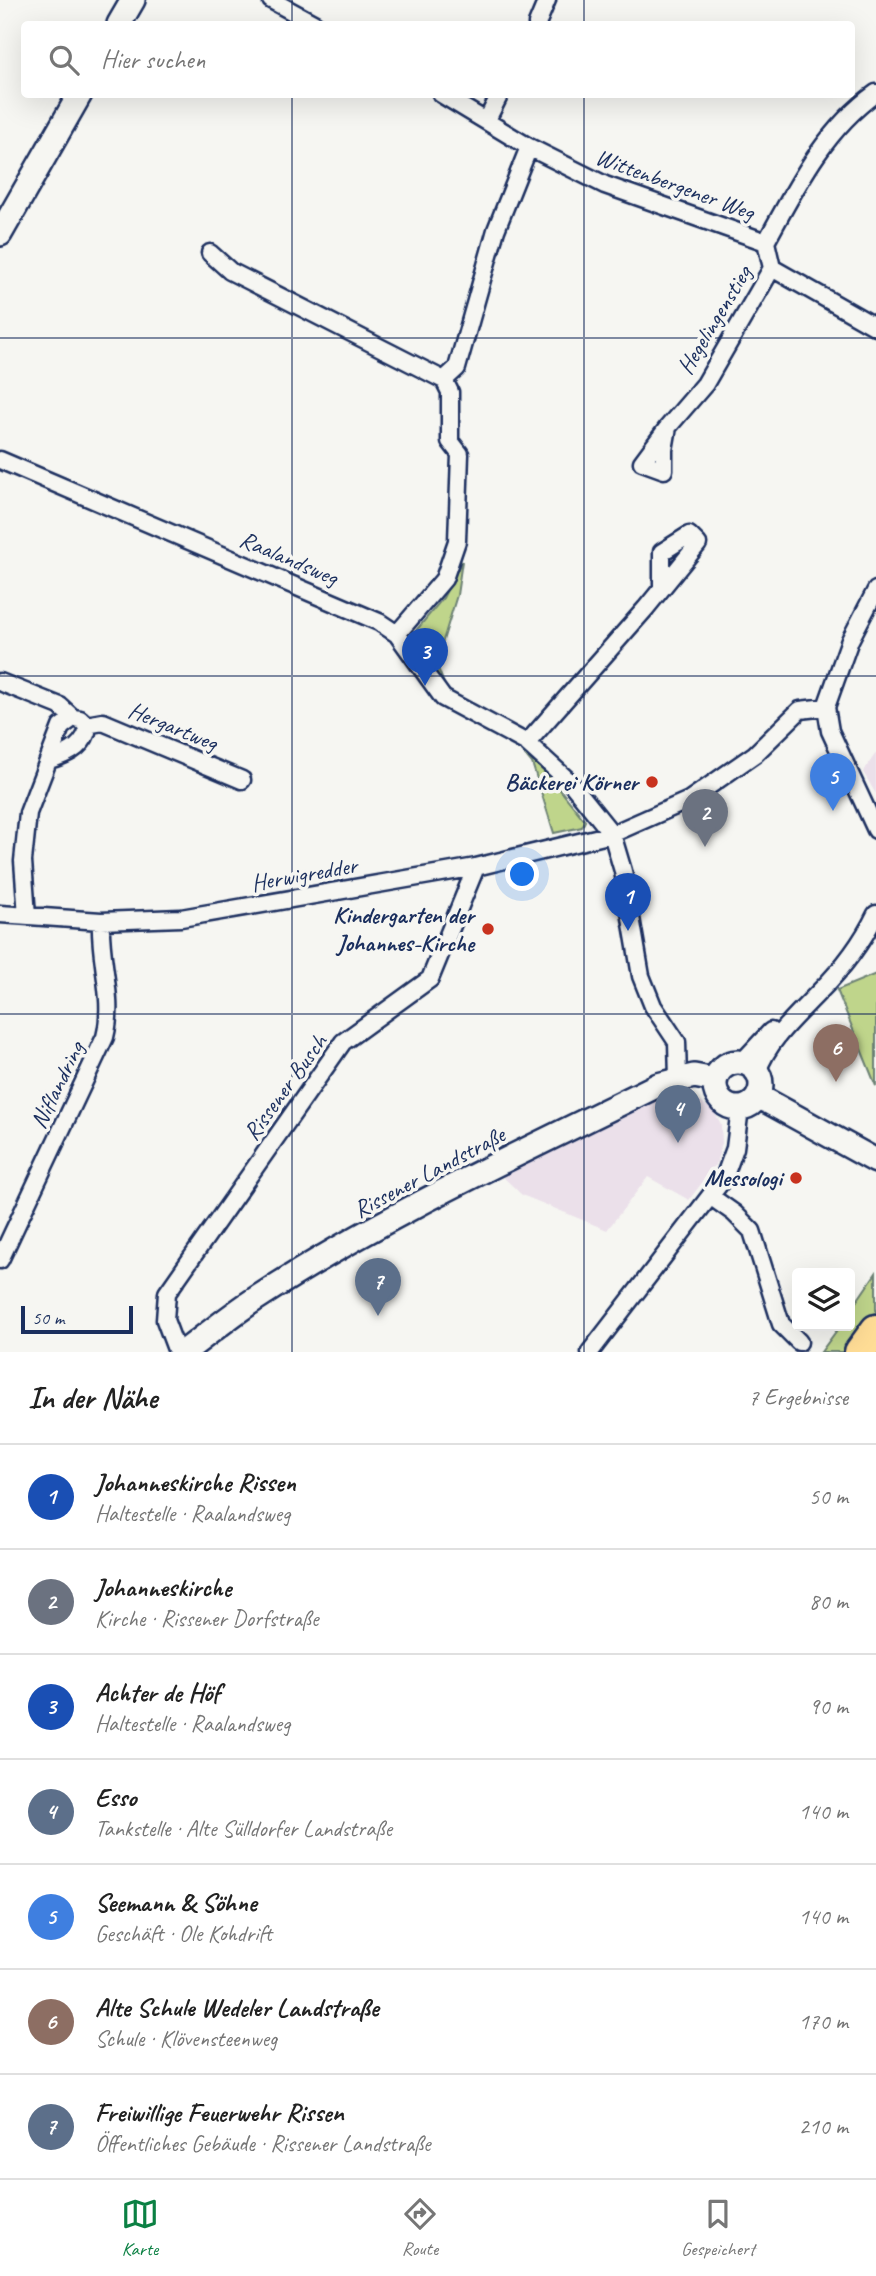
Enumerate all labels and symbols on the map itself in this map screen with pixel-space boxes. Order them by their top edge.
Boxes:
street label: Wittenbergener Weg [591,141,760,227]
street label: Hegelingenstieg [670,258,759,380]
street label: Raalandsweg [235,524,344,593]
pin: 3 [402,628,448,686]
street label: Hergartweg [124,695,223,758]
pin: 5 [810,753,856,811]
place label: Bäckerei Körner [505,767,640,797]
marker: Bäckerei Körner [644,774,660,790]
pin: 2 [682,789,728,847]
street label: Herwigredder [249,850,362,898]
your location [505,857,539,891]
pin: 1 [605,873,651,931]
place label: Kindergarten der Johannes-Kirche [333,900,476,958]
marker: Kindergarten der Johannes-Kirche [480,921,496,937]
pin: 6 [813,1024,859,1082]
street label: Rissener Busch [236,1026,335,1146]
street label: Niflandring [23,1035,92,1133]
pin: 4 [655,1085,701,1143]
street label: Rissener Landstraße [348,1118,512,1225]
place label: Messologi [704,1163,785,1193]
marker: Messologi [788,1170,804,1186]
pin: 7 [355,1258,401,1316]
scale bar [21,1303,133,1335]

